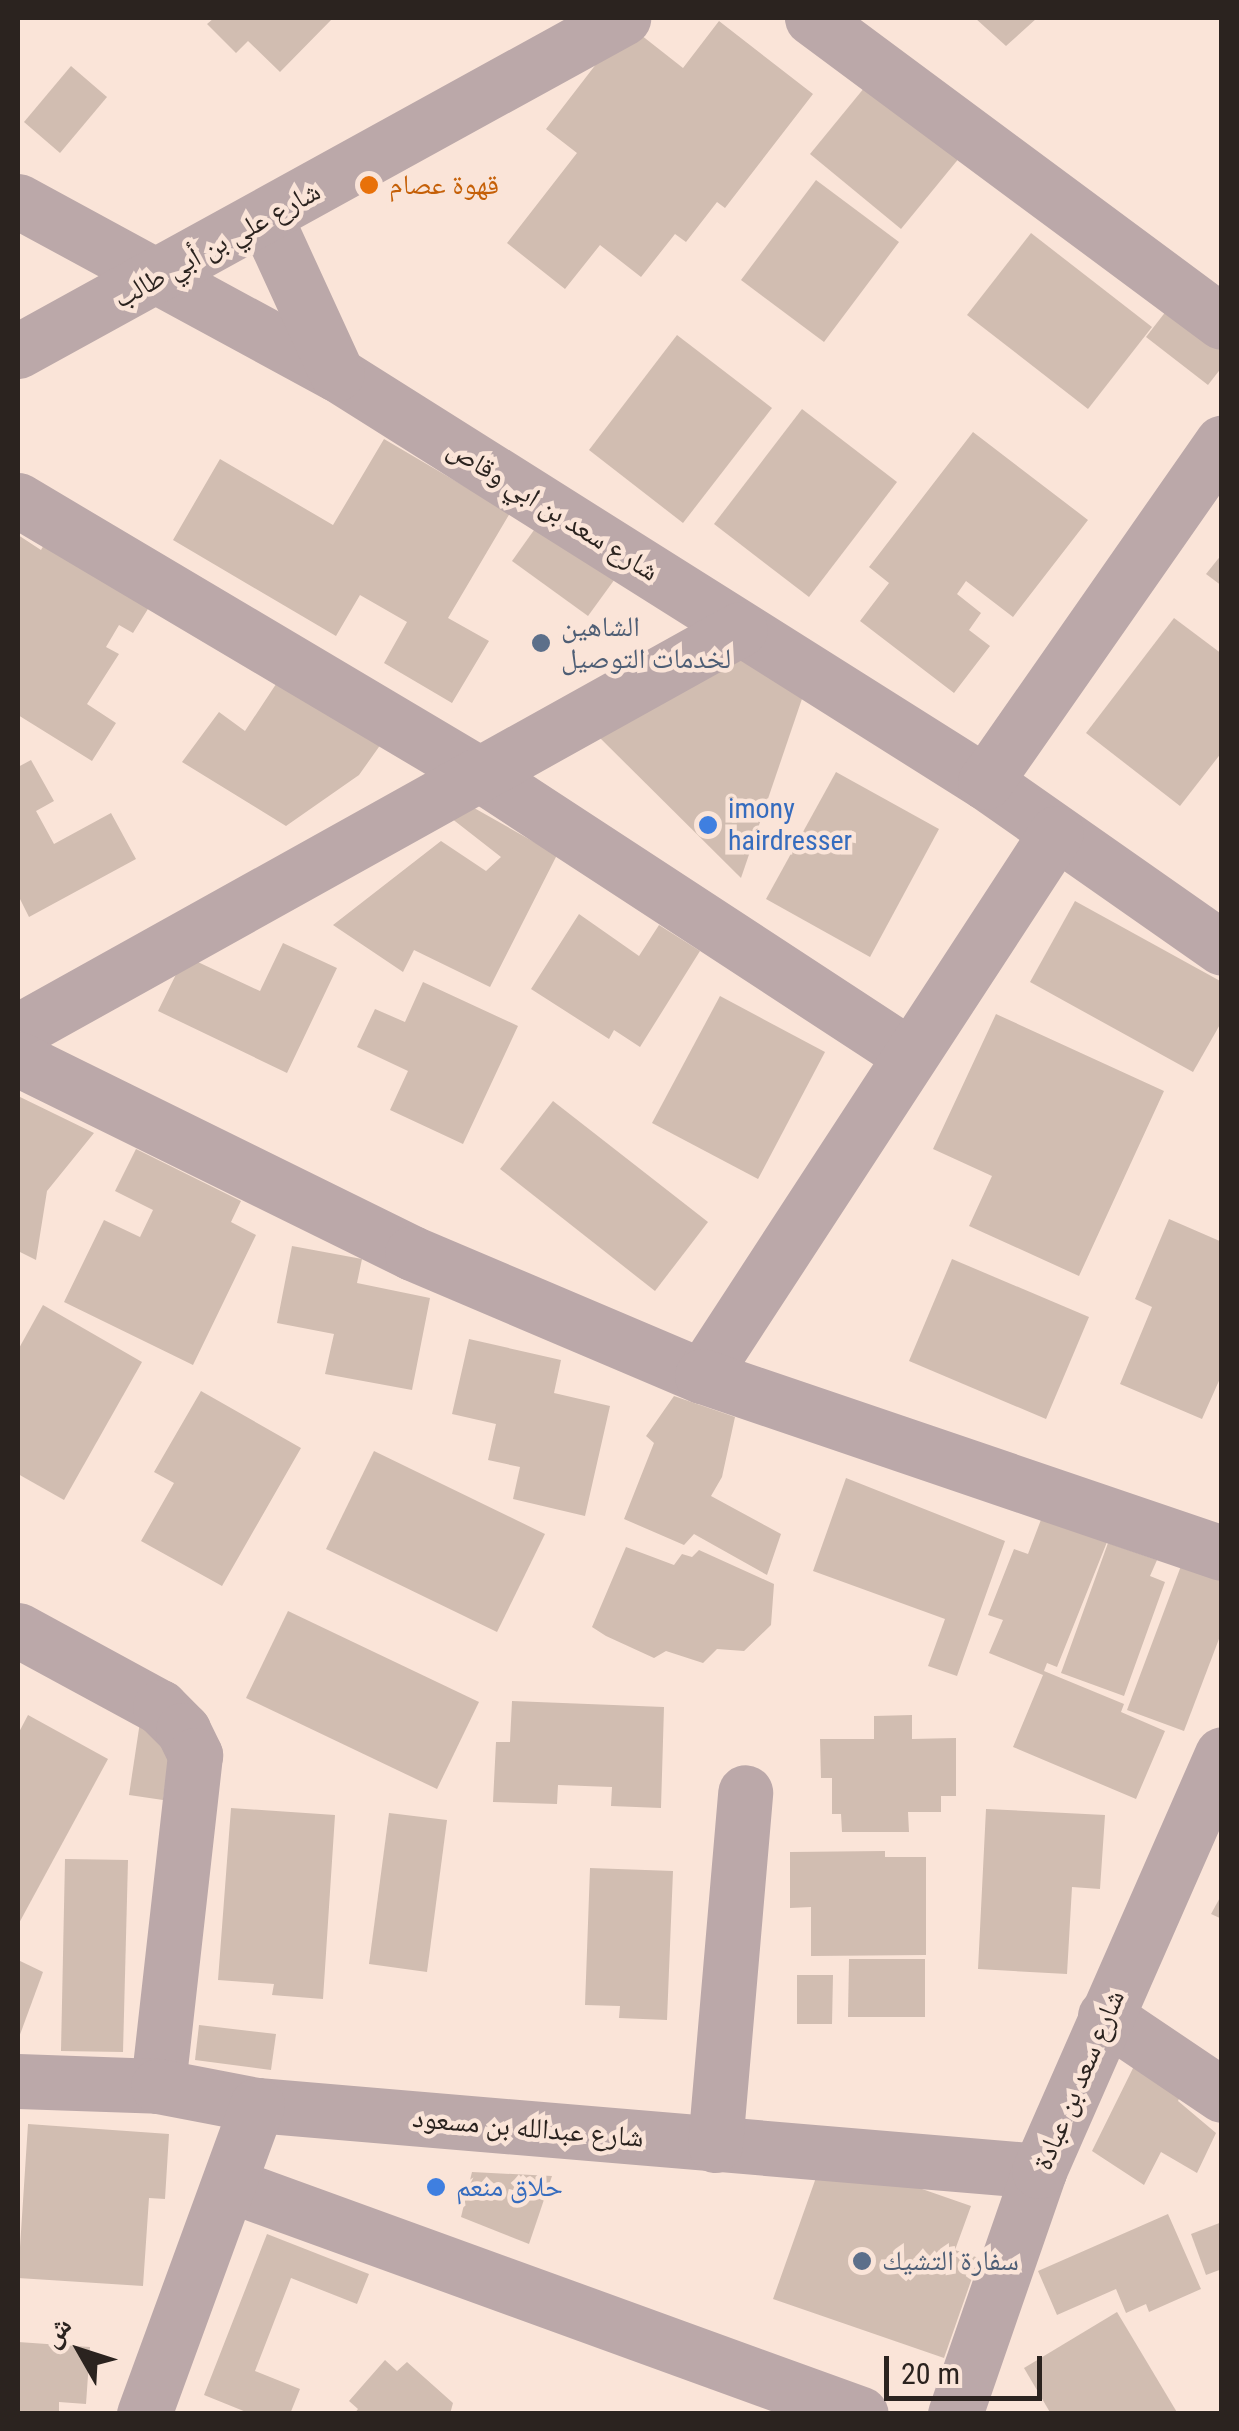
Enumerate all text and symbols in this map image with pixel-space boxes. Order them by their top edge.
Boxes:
place label: قهوة عصام [389,168,499,202]
street label: شارع علي بن أبي طالب [108,174,326,316]
marker: قهوة عصام [358,174,380,196]
street label: شارع سعد بن ابي وقاص [441,431,665,589]
place label: الشاهين لخدمات التوصيل [561,610,731,676]
marker: الشاهين لخدمات التوصيل [530,632,552,654]
place label: imony hairdresser [728,792,852,858]
marker: imony hairdresser [697,814,719,836]
street label: شارع سعد بن عبادة [1026,1985,1132,2175]
street label: شارع عبدالله بن مسعود [411,2101,645,2155]
place label: حلاق منعم [456,2170,563,2204]
marker: حلاق منعم [425,2176,447,2198]
place label: سفارة التشيك [882,2244,1019,2278]
marker: سفارة التشيك [851,2250,873,2272]
north arrow [30,2301,130,2401]
text: ش [34,2310,78,2354]
scale bar [889,2336,1046,2398]
text: 20 m [901,2356,960,2391]

